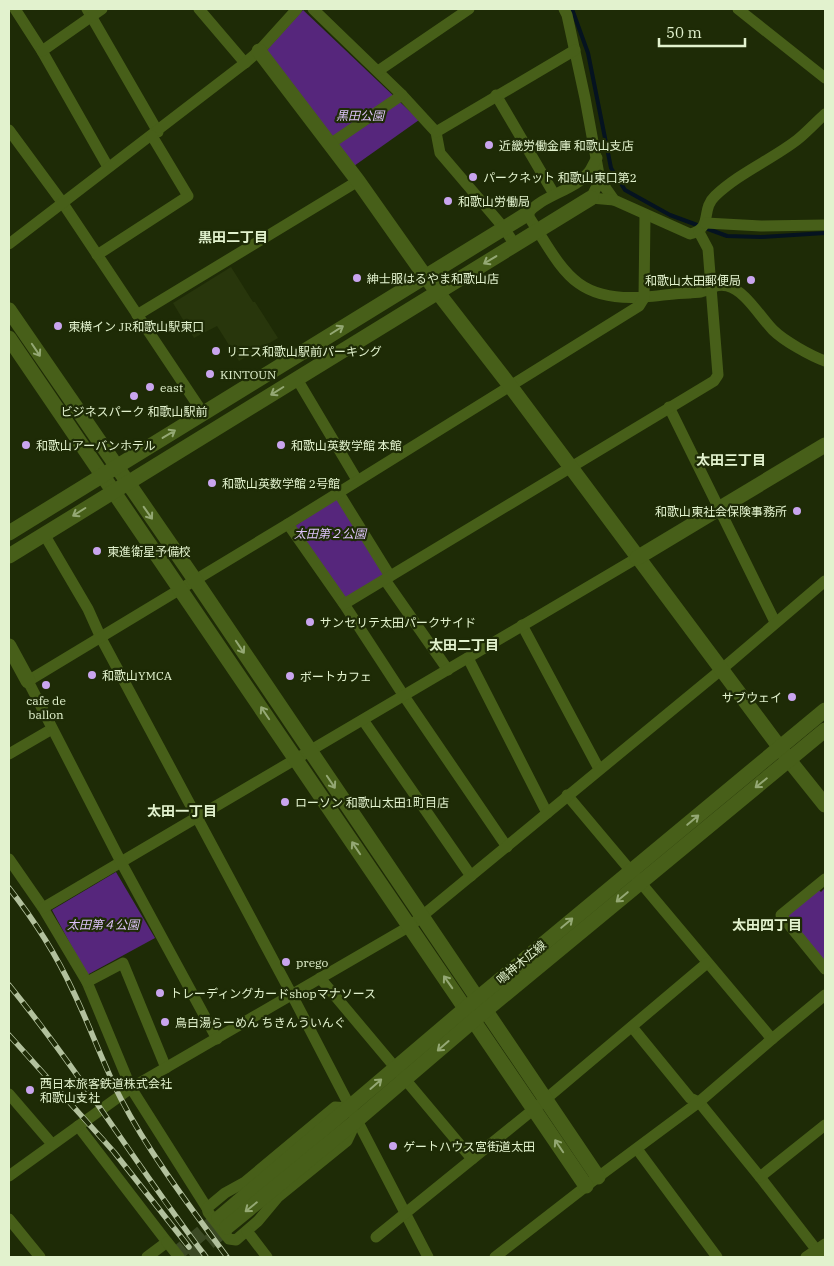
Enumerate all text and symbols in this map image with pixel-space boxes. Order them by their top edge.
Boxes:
scale bar [659,15,745,47]
text: 50 m [666,23,702,42]
park label: 黒田公園 [336,108,386,123]
place label: 近畿労働金庫 和歌山支店 [499,138,634,153]
marker: 近畿労働金庫 和歌山支店 [483,139,495,151]
place label: パークネット 和歌山東口第2 [483,170,637,185]
marker: パークネット 和歌山東口第2 [467,171,479,183]
place label: 和歌山労働局 [458,194,530,209]
marker: 和歌山労働局 [442,195,454,207]
district label: 黒田二丁目 [198,228,268,246]
one-way arrow [483,256,498,266]
place label: 紳士服はるやま和歌山店 [367,271,499,286]
marker: 紳士服はるやま和歌山店 [351,272,363,284]
place label: 和歌山太田郵便局 [645,273,741,288]
marker: 和歌山太田郵便局 [745,274,757,286]
place label: 東横イン JR和歌山駅東口 [68,319,204,334]
marker: 東横イン JR和歌山駅東口 [52,320,64,332]
one-way arrow [330,325,344,335]
one-way arrow [31,343,41,357]
place label: リエス和歌山駅前パーキング [226,344,382,359]
marker: リエス和歌山駅前パーキング [210,345,222,357]
place label: KINTOUN [220,367,276,382]
marker: KINTOUN [204,368,216,380]
place label: east [160,380,183,395]
marker: east [144,381,156,393]
one-way arrow [270,386,284,396]
marker: ビジネスパーク 和歌山駅前 [128,390,140,402]
place label: ビジネスパーク 和歌山駅前 [61,404,207,419]
one-way arrow [162,428,176,438]
place label: 和歌山アーバンホテル [36,438,156,453]
place label: 和歌山英数学館 本館 [291,438,402,453]
marker: 和歌山アーバンホテル [20,439,32,451]
marker: 和歌山英数学館 本館 [275,439,287,451]
district label: 太田三丁目 [696,451,766,469]
place label: 和歌山英数学館 2号館 [222,476,340,491]
marker: 和歌山英数学館 2号館 [206,477,218,489]
place label: 和歌山東社会保険事務所 [655,504,787,519]
marker: 和歌山東社会保険事務所 [791,505,803,517]
one-way arrow [143,506,153,520]
one-way arrow [72,508,86,518]
park label: 太田第２公園 [294,526,368,541]
place label: 東進衛星予備校 [107,544,191,559]
marker: 東進衛星予備校 [91,545,103,557]
place label: サンセリテ太田パークサイド [320,615,476,630]
marker: サンセリテ太田パークサイド [304,616,316,628]
district label: 太田二丁目 [429,636,499,654]
one-way arrow [235,640,245,654]
place label: 和歌山YMCA [102,668,173,683]
marker: 和歌山YMCA [86,669,98,681]
place label: ボートカフェ [300,669,372,684]
marker: ボートカフェ [284,670,296,682]
marker: cafe de ballon [40,679,52,691]
place label: サブウェイ [722,690,782,705]
marker: サブウェイ [786,691,798,703]
place label: cafe de ballon [26,693,66,722]
one-way arrow [260,707,270,721]
one-way arrow [326,775,336,789]
one-way arrow [754,777,767,788]
place label: ローソン 和歌山太田1町目店 [295,795,449,810]
marker: ローソン 和歌山太田1町目店 [279,796,291,808]
district label: 太田一丁目 [147,802,217,820]
one-way arrow [686,814,699,825]
one-way arrow [351,841,361,855]
one-way arrow [615,892,628,903]
district label: 太田四丁目 [732,916,802,934]
park label: 太田第４公園 [67,917,141,932]
one-way arrow [561,918,574,929]
street label: 鳴神木広線 [493,937,549,987]
place label: prego [296,955,329,970]
marker: prego [280,956,292,968]
one-way arrow [443,975,453,989]
place label: トレーディングカードshopマナソース [170,986,376,1001]
marker: トレーディングカードshopマナソース [154,987,166,999]
place label: 鳥白湯らーめん ちきんういんぐ [175,1015,346,1030]
marker: 鳥白湯らーめん ちきんういんぐ [159,1016,171,1028]
one-way arrow [437,1041,450,1052]
place label: 西日本旅客鉄道株式会社 和歌山支社 [40,1076,172,1105]
one-way arrow [370,1079,383,1090]
marker: 西日本旅客鉄道株式会社 和歌山支社 [24,1084,36,1096]
place label: ゲートハウス宮街道太田 [403,1139,535,1154]
one-way arrow [553,1139,563,1153]
marker: ゲートハウス宮街道太田 [387,1140,399,1152]
one-way arrow [245,1201,258,1212]

